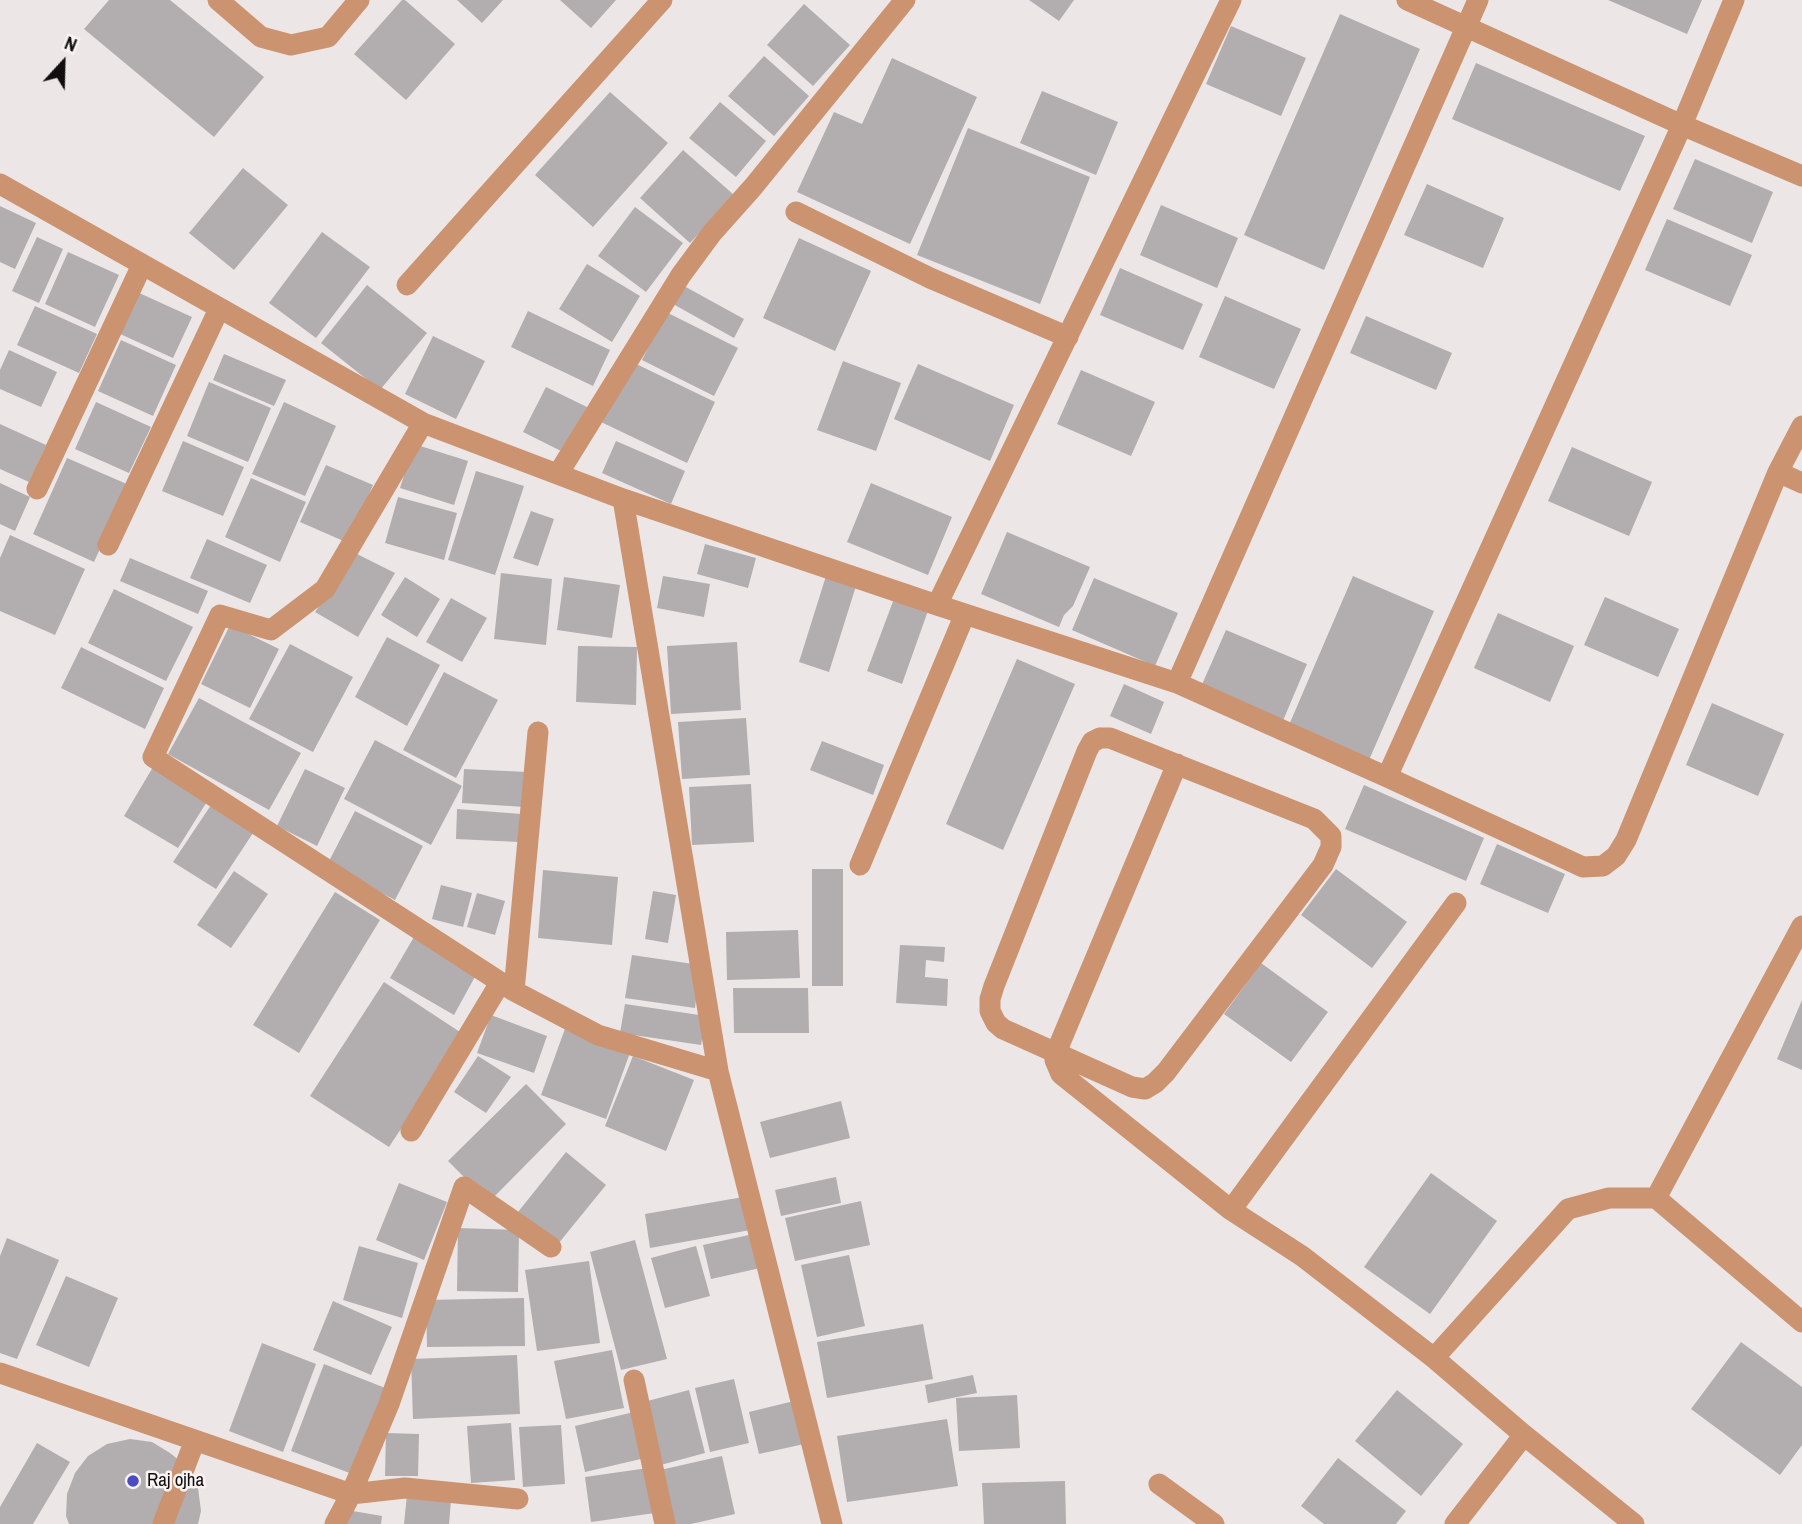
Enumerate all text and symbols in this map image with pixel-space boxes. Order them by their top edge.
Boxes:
north arrow [28,28,98,98]
text: N [61,29,81,58]
place label: Raj ojha [147,1470,204,1492]
marker: Raj ojha [125,1473,141,1489]

